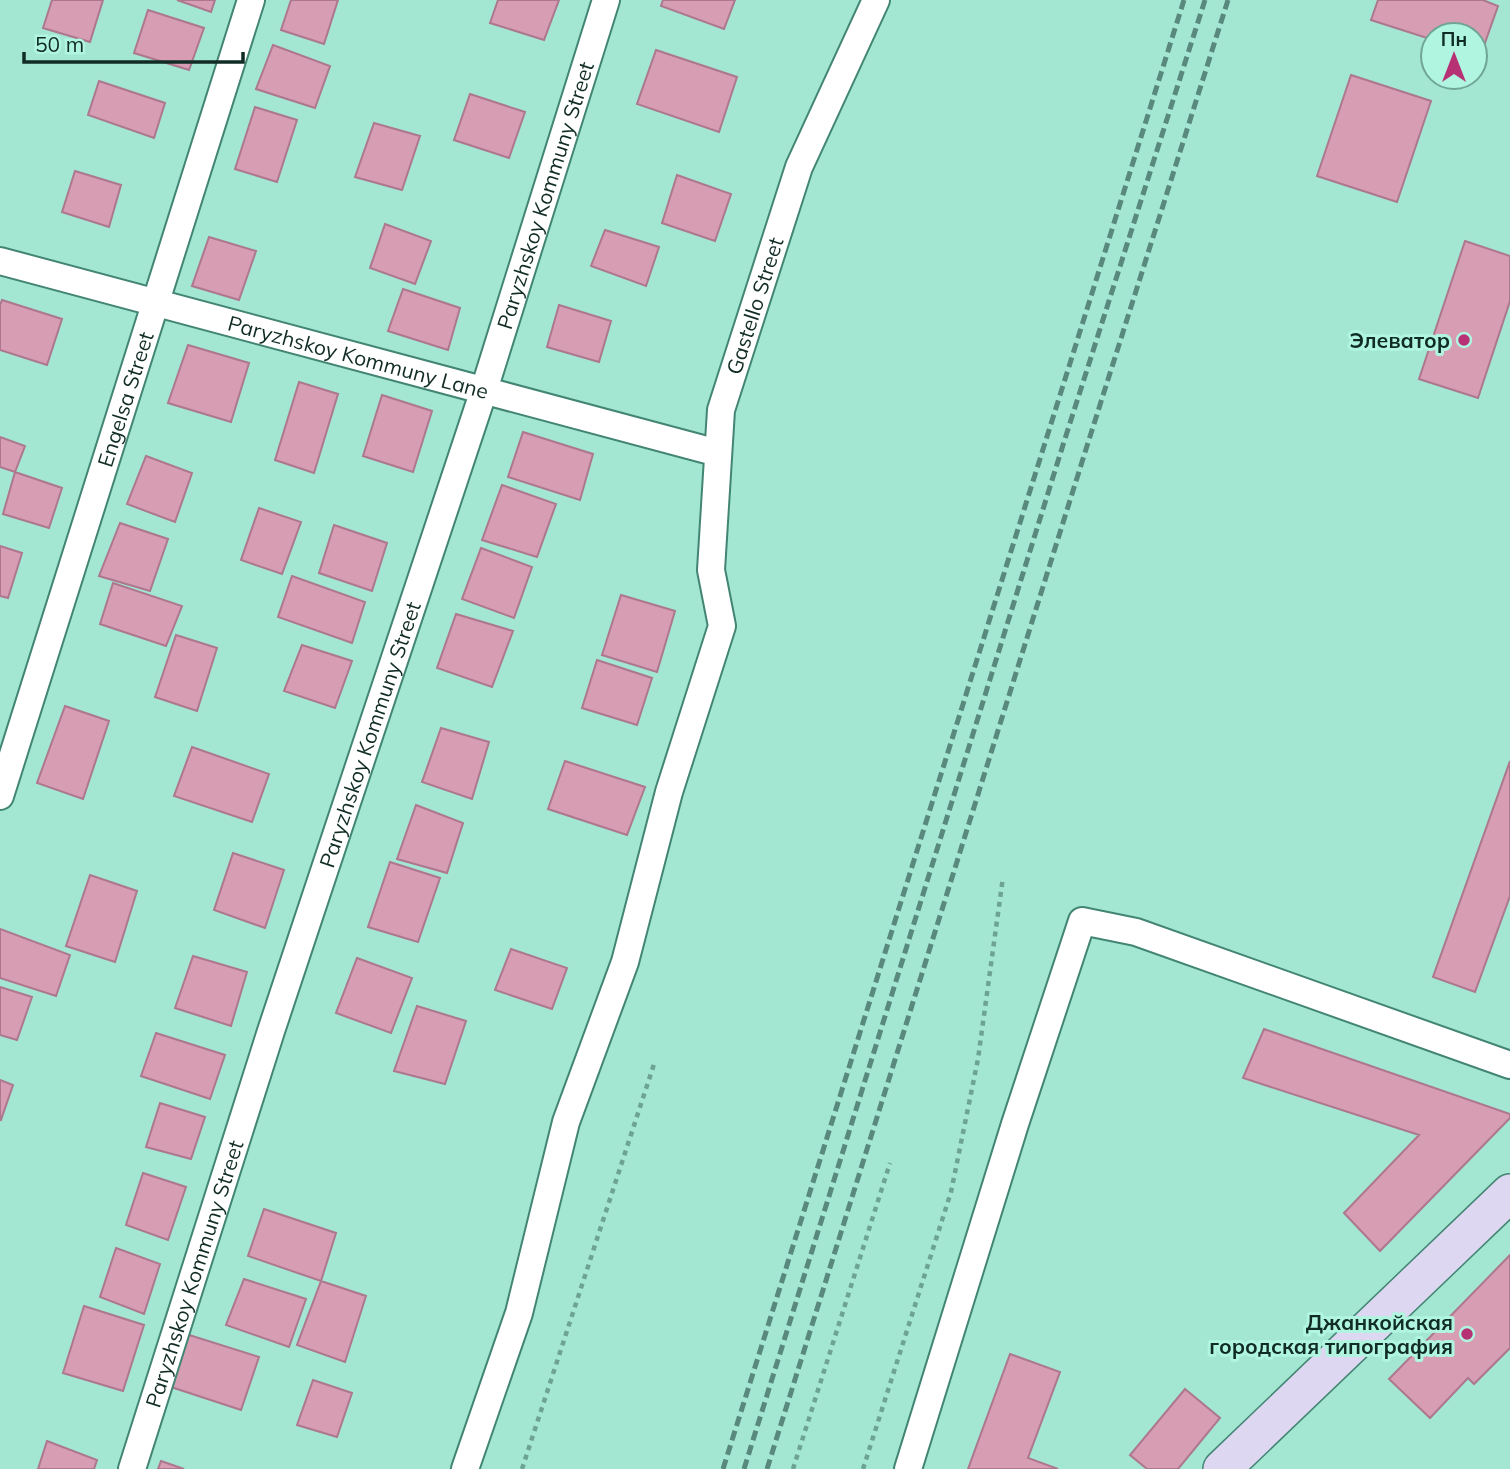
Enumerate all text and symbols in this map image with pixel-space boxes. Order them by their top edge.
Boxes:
scale bar [24,21,243,65]
north arrow [1419,21,1489,91]
text: Пн [1441,27,1467,51]
text: 50 m [35,31,84,57]
street label: Paryzhskoy Kommuny Street [491,58,599,332]
street label: Gastello Street [720,234,789,378]
street label: Paryzhskoy Kommuny Lane [225,310,491,404]
place label: Элеватор [1349,327,1450,353]
street label: Engelsa Street [92,328,159,470]
marker: Элеватор [1456,332,1472,348]
street label: Paryzhskoy Kommuny Street [313,598,426,871]
street label: Paryzhskoy Kommuny Street [139,1137,249,1410]
place label: Джанкойская городская типография [1209,1309,1453,1359]
marker: Джанкойская городская типография [1459,1326,1475,1342]

